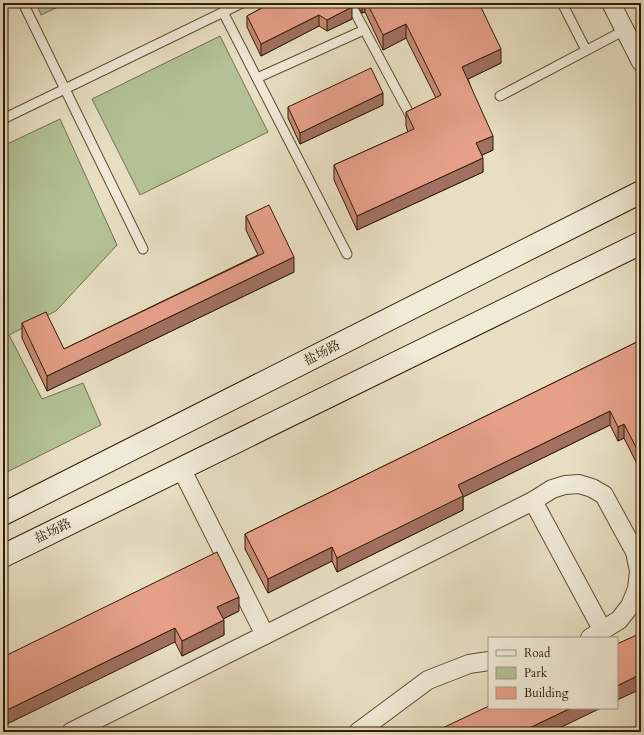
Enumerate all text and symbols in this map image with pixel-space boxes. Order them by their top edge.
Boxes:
street label: 盐场路 [301,336,343,370]
street label: 盐场路 [32,514,74,548]
legend [488,637,618,709]
text: Road [524,645,551,661]
text: Park [524,665,548,681]
text: Building [524,685,569,701]

